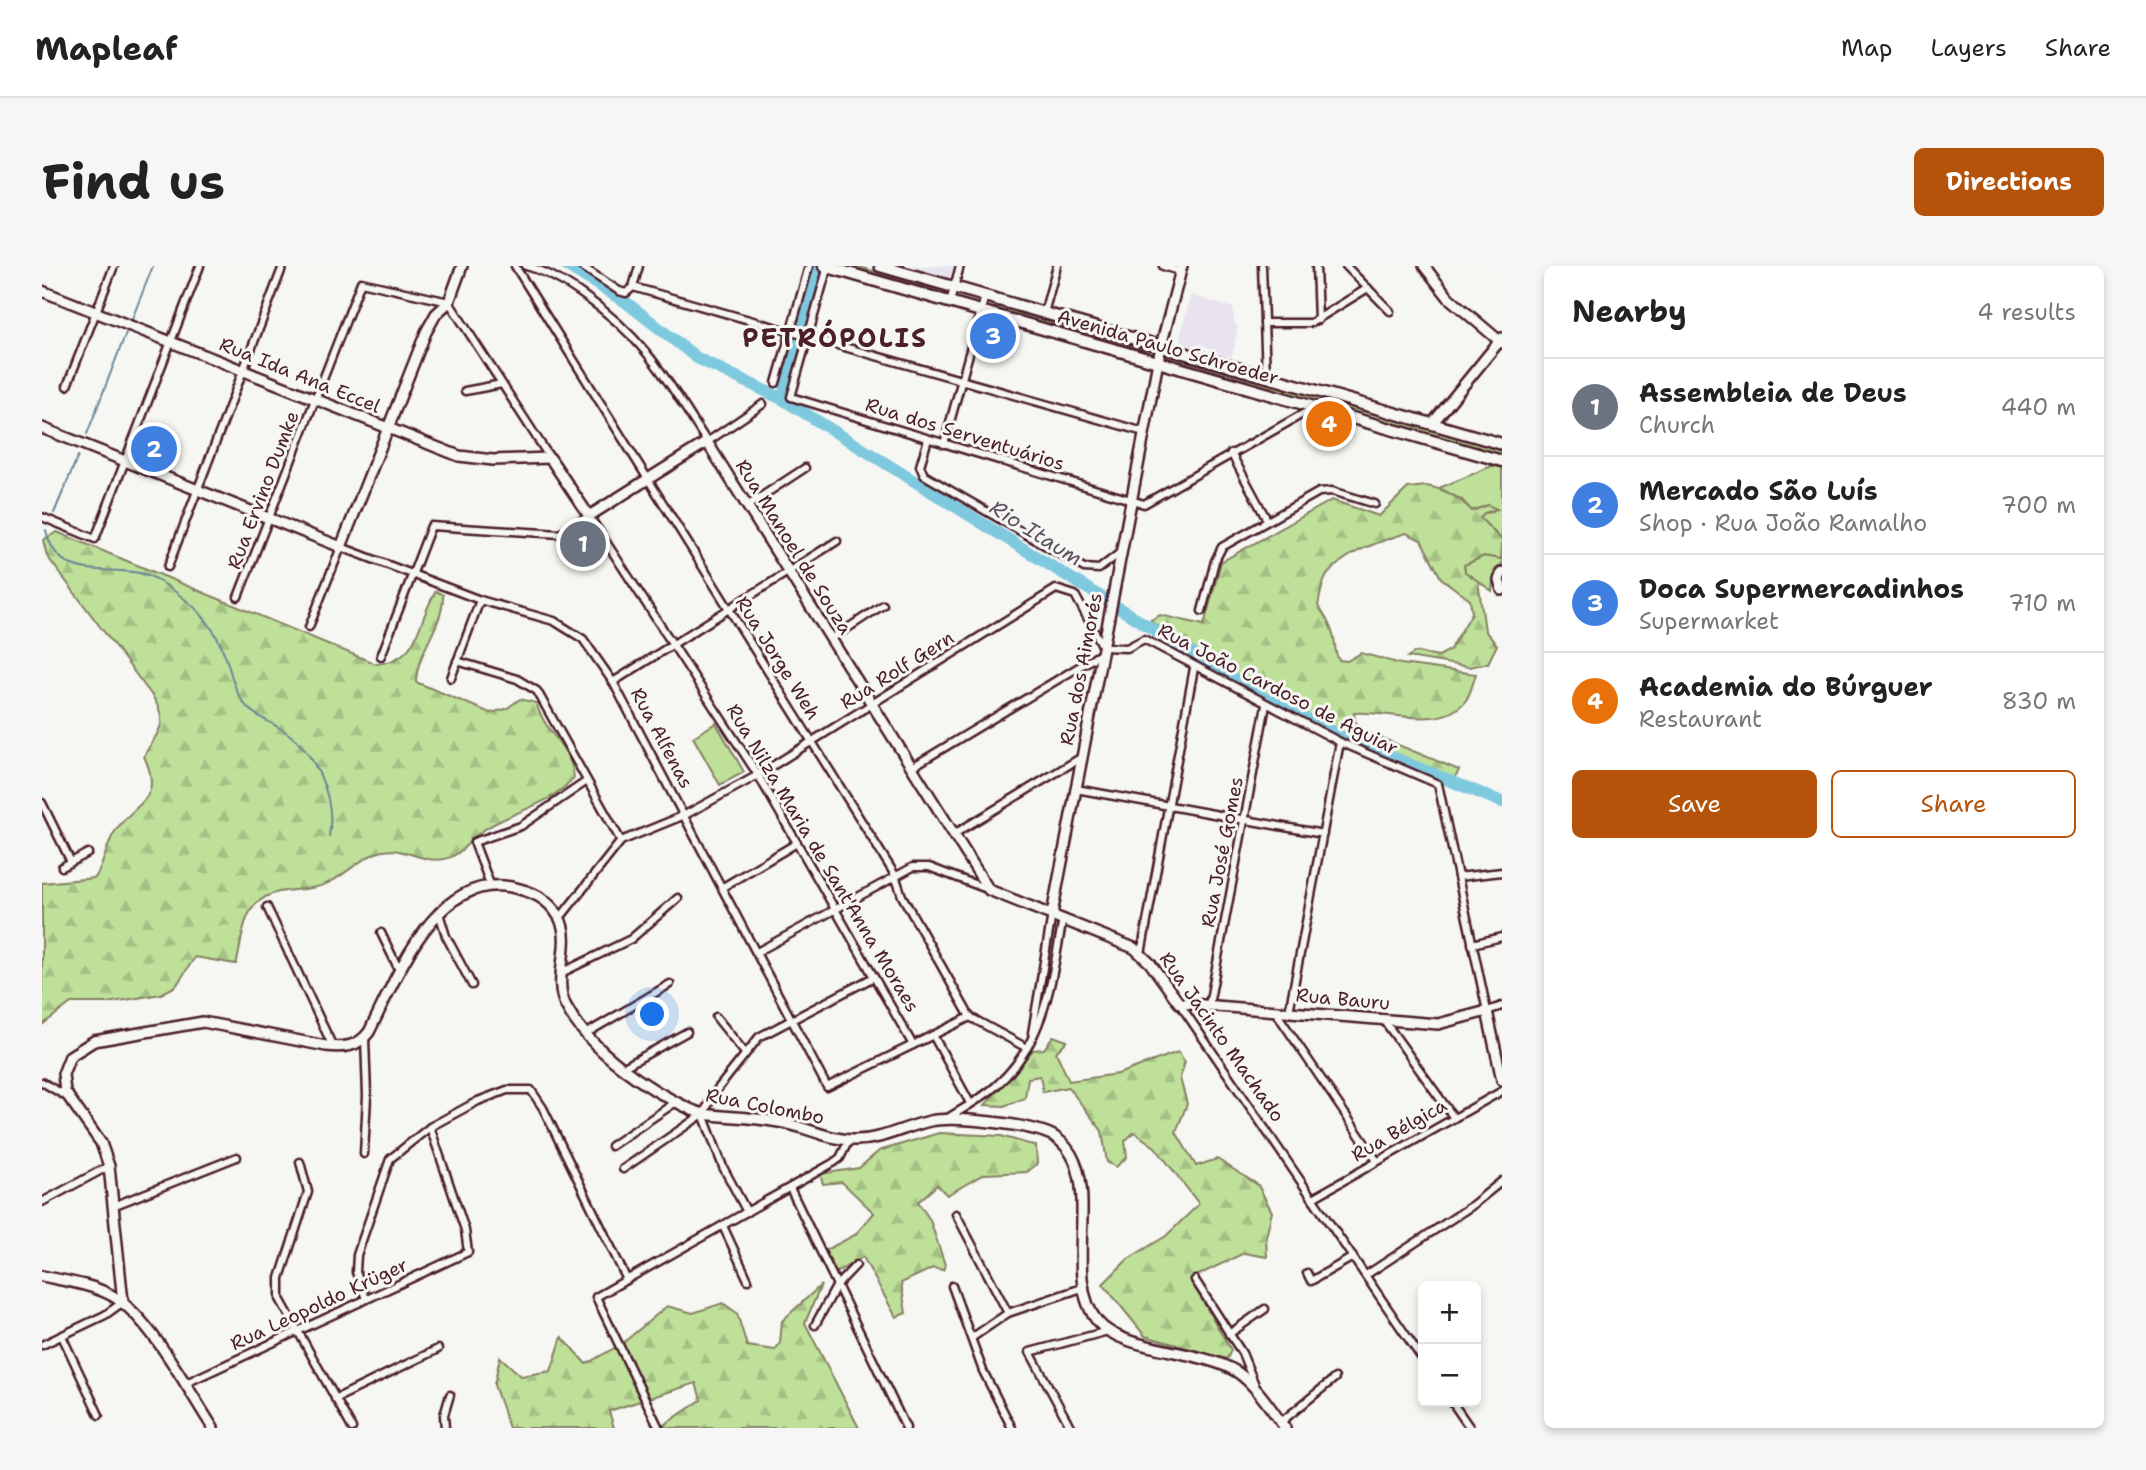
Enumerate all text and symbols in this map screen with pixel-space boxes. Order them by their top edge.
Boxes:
text: Mapleaf [35,26,178,71]
text: Map [1841,32,1892,64]
text: Layers [1930,32,2007,64]
text: Share [2045,32,2111,64]
button: Directions [1914,148,2104,216]
text: Find us [42,149,225,215]
text: Nearby [1572,291,1687,332]
text: 4 results [1977,297,2076,327]
street label: Avenida Paulo Schroeder [1054,303,1282,391]
pin: 3 [970,310,1016,362]
district label: PETRÓPOLIS [742,319,928,355]
street label: Rua Ida Ana Eccel [216,331,384,419]
text: Assembleia de Deus [1639,375,1907,410]
street label: Rua dos Serventuários [863,392,1067,476]
text: 1 [1590,392,1600,422]
text: 440 m [2001,392,2076,422]
pin: 4 [1306,398,1352,450]
street label: Rua Ervino Dumke [221,407,305,573]
text: Church [1639,410,1715,440]
pin: 2 [131,423,177,475]
street label: Rua Manoel de Souza [730,455,858,639]
text: Mercado São Luís [1639,473,1878,508]
text: 2 [1587,490,1603,520]
text: 700 m [2001,490,2076,520]
water label: Rio Itaum [984,494,1088,572]
text: Shop · Rua João Ramalho [1639,508,1927,538]
pin: 1 [560,518,606,570]
text: Doca Supermercadinhos [1639,571,1964,606]
text: 3 [1587,588,1603,618]
text: 710 m [2008,588,2076,618]
street label: Rua dos Aimorés [1054,591,1108,747]
street label: Rua Jorge Weh [730,592,826,724]
text: Supermarket [1639,606,1779,636]
street label: Rua João Cardoso de Aguiar [1154,617,1402,761]
street label: Rua Rolf Gern [835,625,959,715]
text: Academia do Búrguer [1639,669,1933,704]
street label: Rua Alfenas [625,683,699,793]
text: 4 [1587,686,1603,716]
text: 830 m [2002,686,2076,716]
street label: Rua Nilza Maria de Sant'Anna Moraes [721,699,925,1017]
text: Restaurant [1639,704,1762,734]
button: Save [1572,770,1817,838]
button: Share [1831,770,2076,838]
street label: Rua José Gomes [1195,775,1249,929]
street label: Rua Jacinto Machado [1154,947,1290,1127]
street label: Rua Bauru [1295,982,1391,1016]
your location [635,997,669,1031]
street label: Rua Colombo [704,1082,826,1130]
street label: Rua Bélgica [1347,1092,1451,1167]
street label: Rua Leopoldo Krüger [226,1252,412,1356]
map controls [1418,1281,1481,1407]
button: + [1418,1281,1481,1344]
button: − [1418,1344,1481,1407]

